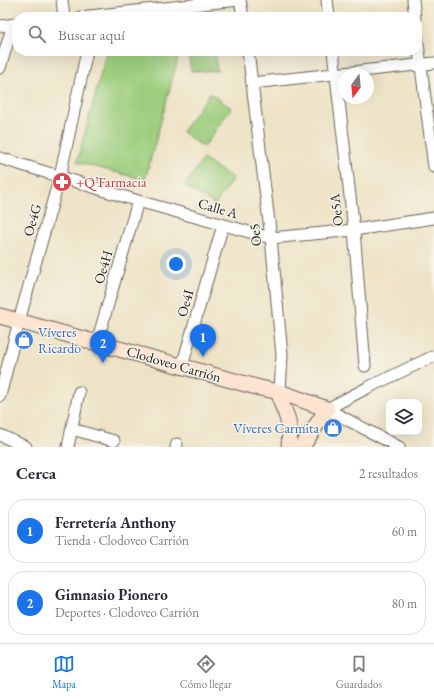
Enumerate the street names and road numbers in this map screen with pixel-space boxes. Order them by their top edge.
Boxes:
street label: Oe5A [325,192,347,227]
street label: Calle A [196,194,240,222]
street label: Oe4G [19,202,45,238]
street label: Oe5 [245,223,265,247]
street label: Oe4H [90,248,116,286]
street label: Oe4I [173,287,198,319]
street label: Clodoveo Carrión [125,342,224,386]

